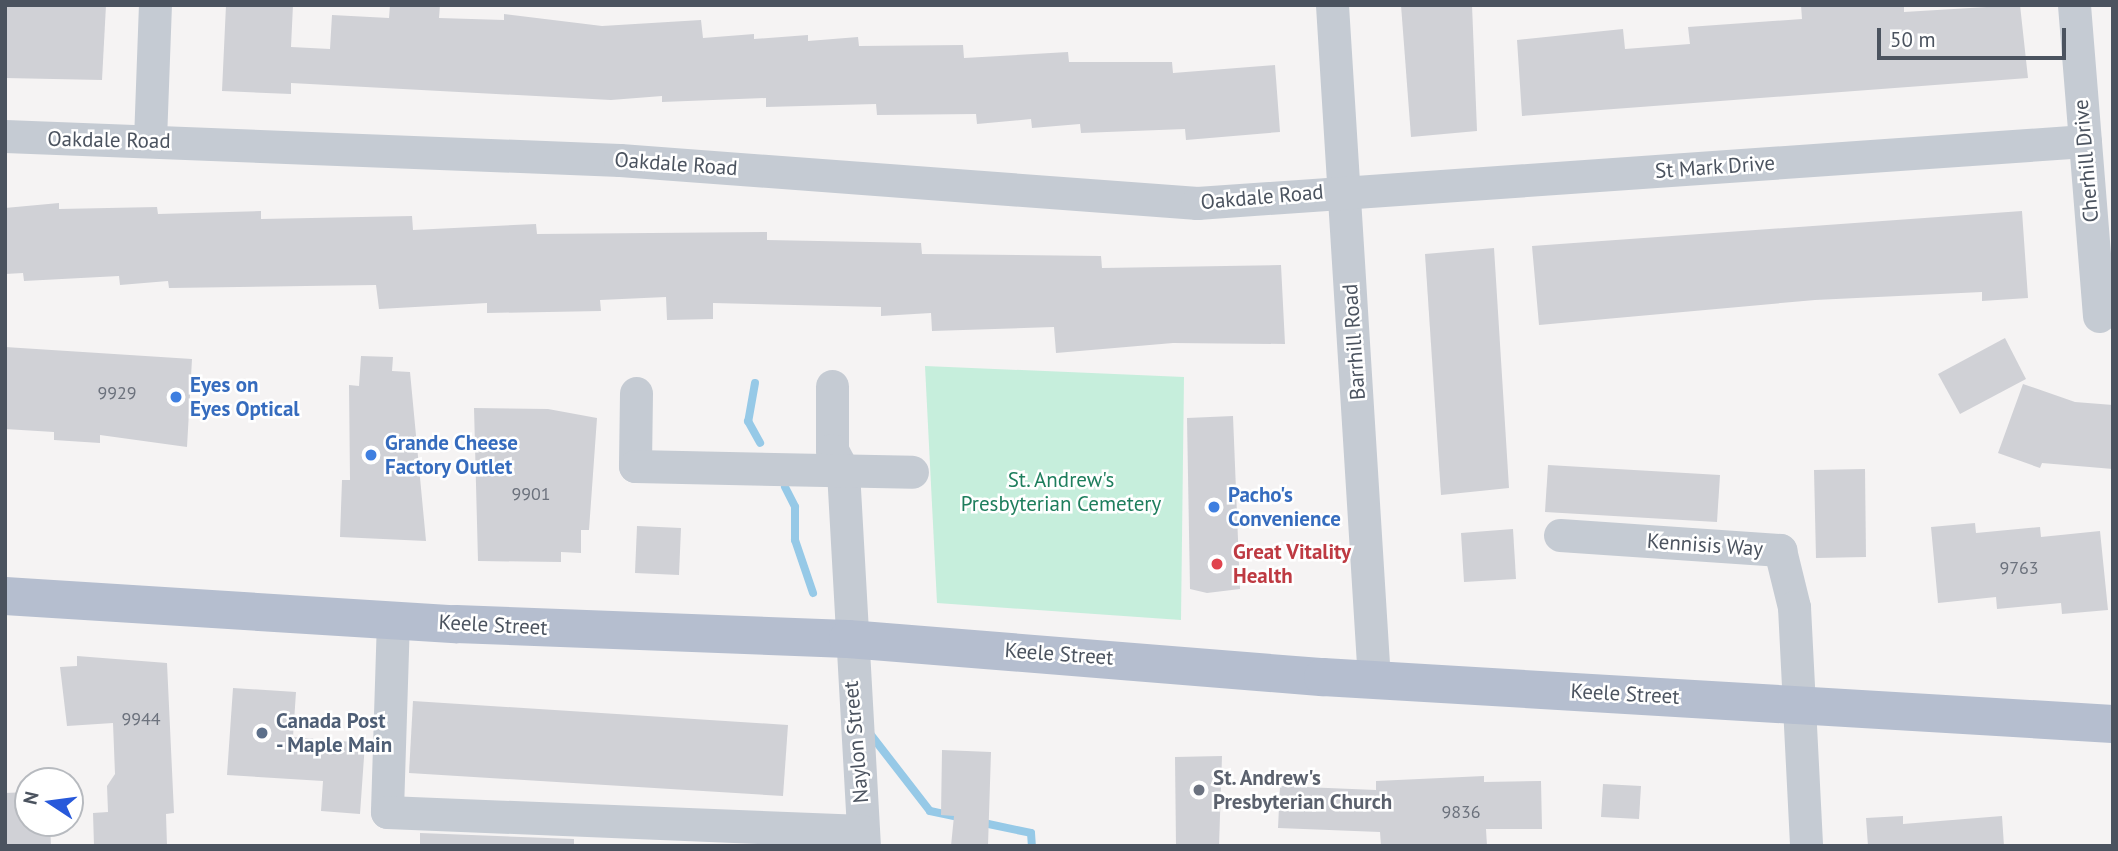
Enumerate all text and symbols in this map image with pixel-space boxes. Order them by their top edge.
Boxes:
scale bar [1880,14,2069,58]
text: 50 m [1890,26,1936,53]
street label: Cherhill Drive [2068,98,2104,224]
street label: Oakdale Road [47,126,171,154]
street label: Oakdale Road [614,147,738,181]
street label: St Mark Drive [1654,150,1776,184]
street label: Oakdale Road [1199,179,1325,215]
street label: Barrhill Road [1337,283,1371,401]
place label: Eyes on Eyes Optical [190,372,300,422]
house number: 9929 [97,382,137,404]
marker: Eyes on Eyes Optical [168,389,184,405]
place label: Grande Cheese Factory Outlet [385,430,518,480]
marker: Grande Cheese Factory Outlet [363,447,379,463]
park label: St. Andrew's Presbyterian Cemetery [961,467,1161,517]
place label: Pacho's Convenience [1228,482,1341,532]
house number: 9901 [511,483,551,505]
marker: Pacho's Convenience [1206,499,1222,515]
street label: Kennisis Way [1646,528,1764,562]
place label: Great Vitality Health [1233,539,1352,589]
marker: Great Vitality Health [1207,554,1227,574]
house number: 9763 [1999,557,2039,579]
street label: Keele Street [438,610,548,640]
street label: Keele Street [1004,638,1114,670]
street label: Keele Street [1570,679,1680,709]
street label: Naylon Street [838,680,874,804]
house number: 9944 [121,708,161,730]
place label: Canada Post - Maple Main [276,708,394,758]
marker: Canada Post - Maple Main [254,725,270,741]
place label: St. Andrew's Presbyterian Church [1213,765,1392,815]
north arrow [14,767,84,837]
marker: St. Andrew's Presbyterian Church [1191,782,1207,798]
text: N [17,789,44,807]
house number: 9836 [1441,801,1481,823]

